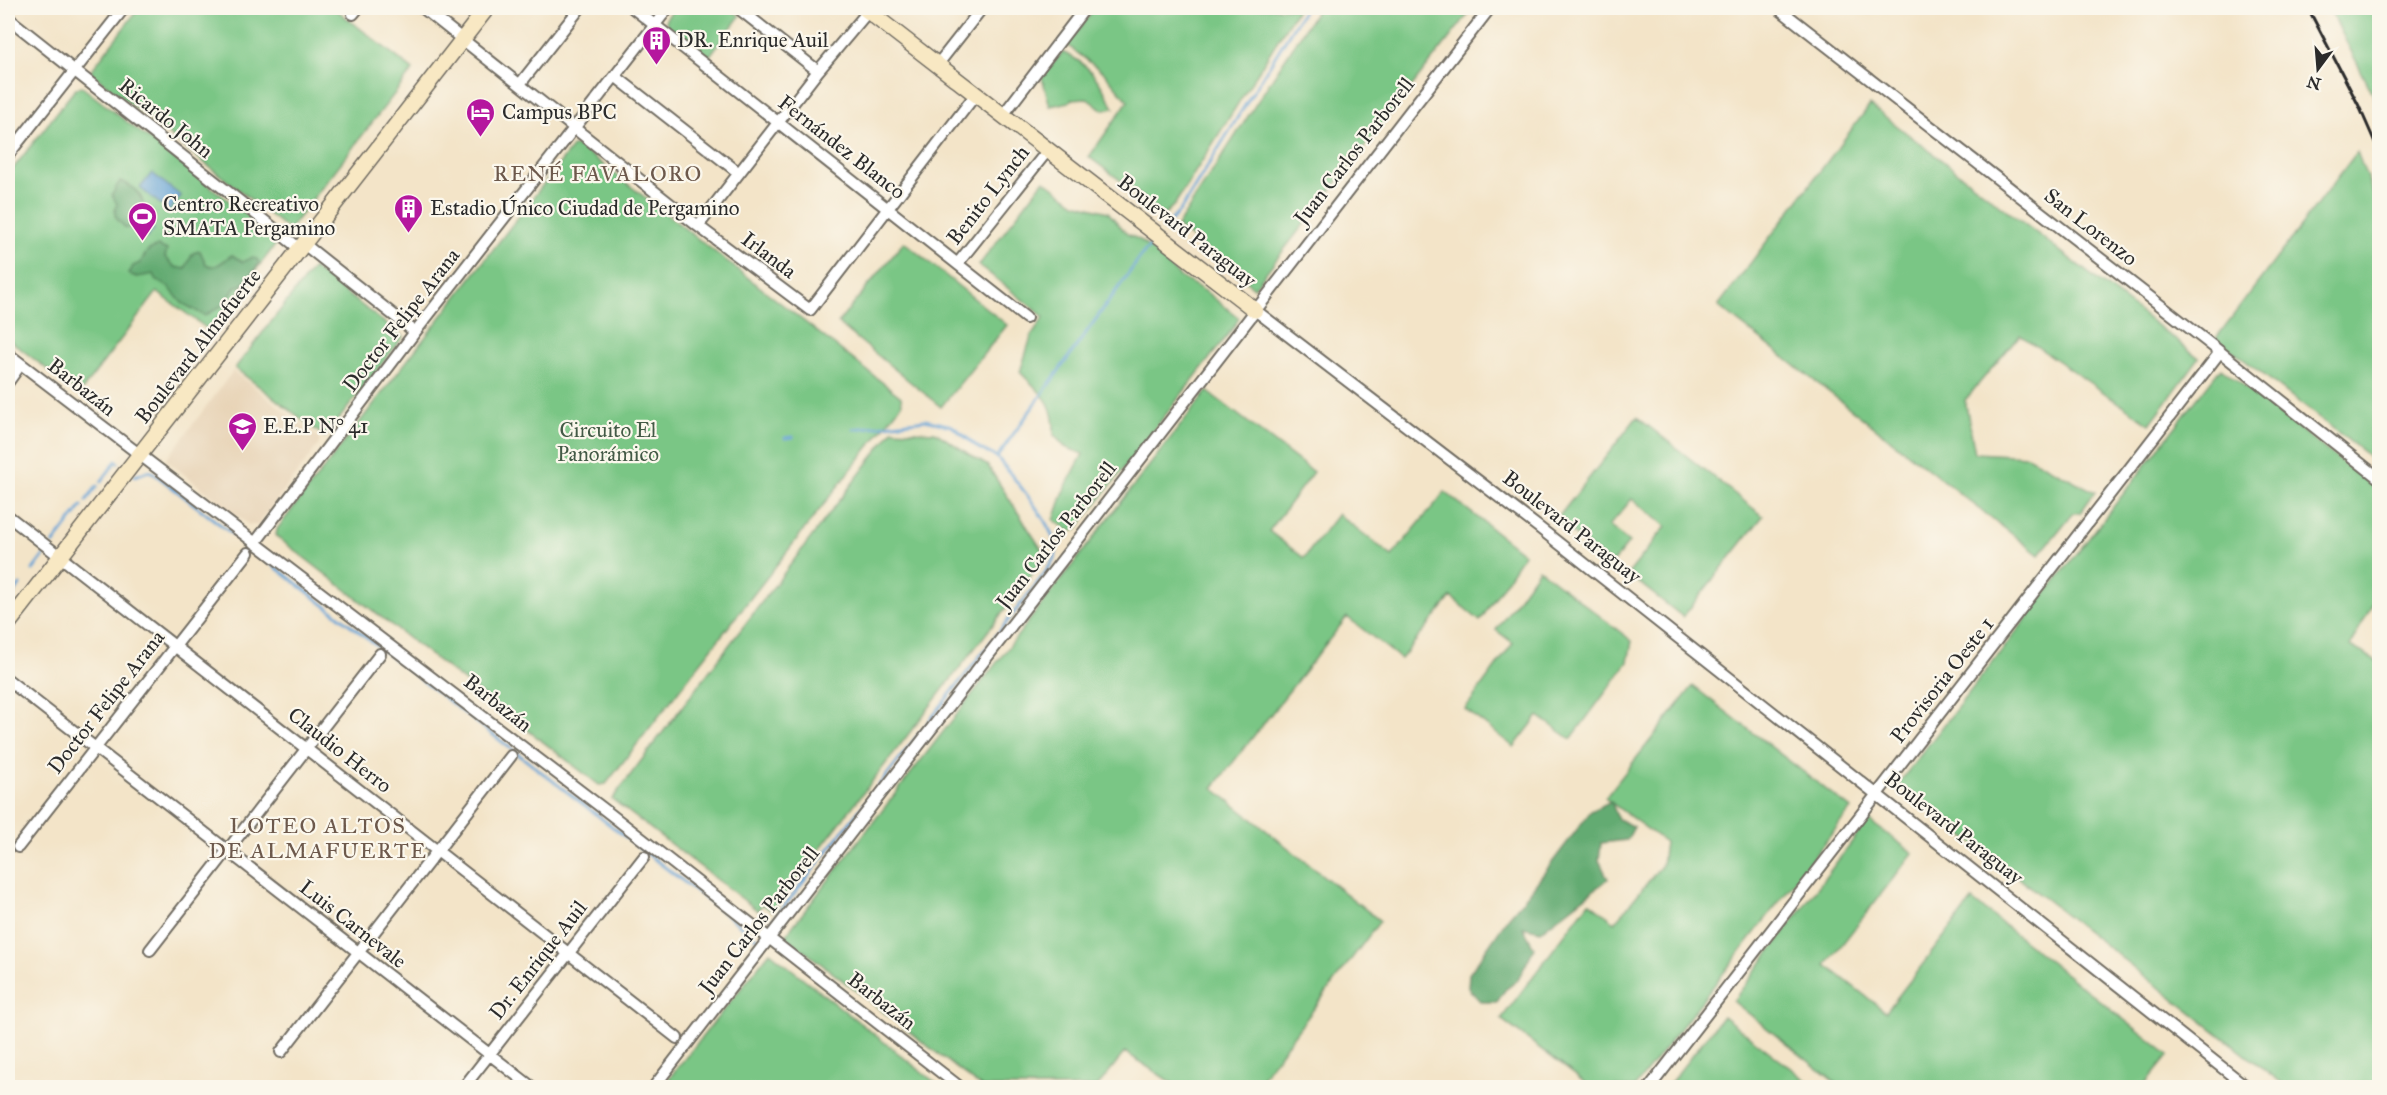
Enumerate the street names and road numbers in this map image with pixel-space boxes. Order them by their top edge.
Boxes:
street label: Ricardo John [114,72,218,164]
street label: Juan Carlos Parborell [1287,72,1420,232]
street label: Fernández Blanco [773,89,911,205]
street label: Benito Lynch [941,140,1035,250]
street label: Boulevard Paraguay [1113,169,1262,294]
street label: San Lorenzo [2039,182,2143,272]
street label: Irlanda [736,226,802,284]
street label: Doctor Felipe Arana [337,243,465,397]
street label: Boulevard Almafuerte [129,263,267,429]
street label: Barbazán [43,352,121,422]
street label: Juan Carlos Parborell [989,456,1122,616]
street label: Boulevard Paraguay [1498,465,1647,590]
street label: Provisoria Oeste 1 [1885,612,1999,748]
street label: Doctor Felipe Arana [42,625,170,779]
street label: Barbazán [459,668,537,738]
street label: Claudio Herro [283,701,397,799]
street label: Boulevard Paraguay [1880,766,2029,891]
street label: Juan Carlos Parborell [692,841,825,1001]
street label: Luis Carnevale [294,874,412,974]
street label: Dr. Enrique Auil [483,895,593,1025]
street label: Barbazán [843,966,921,1036]

